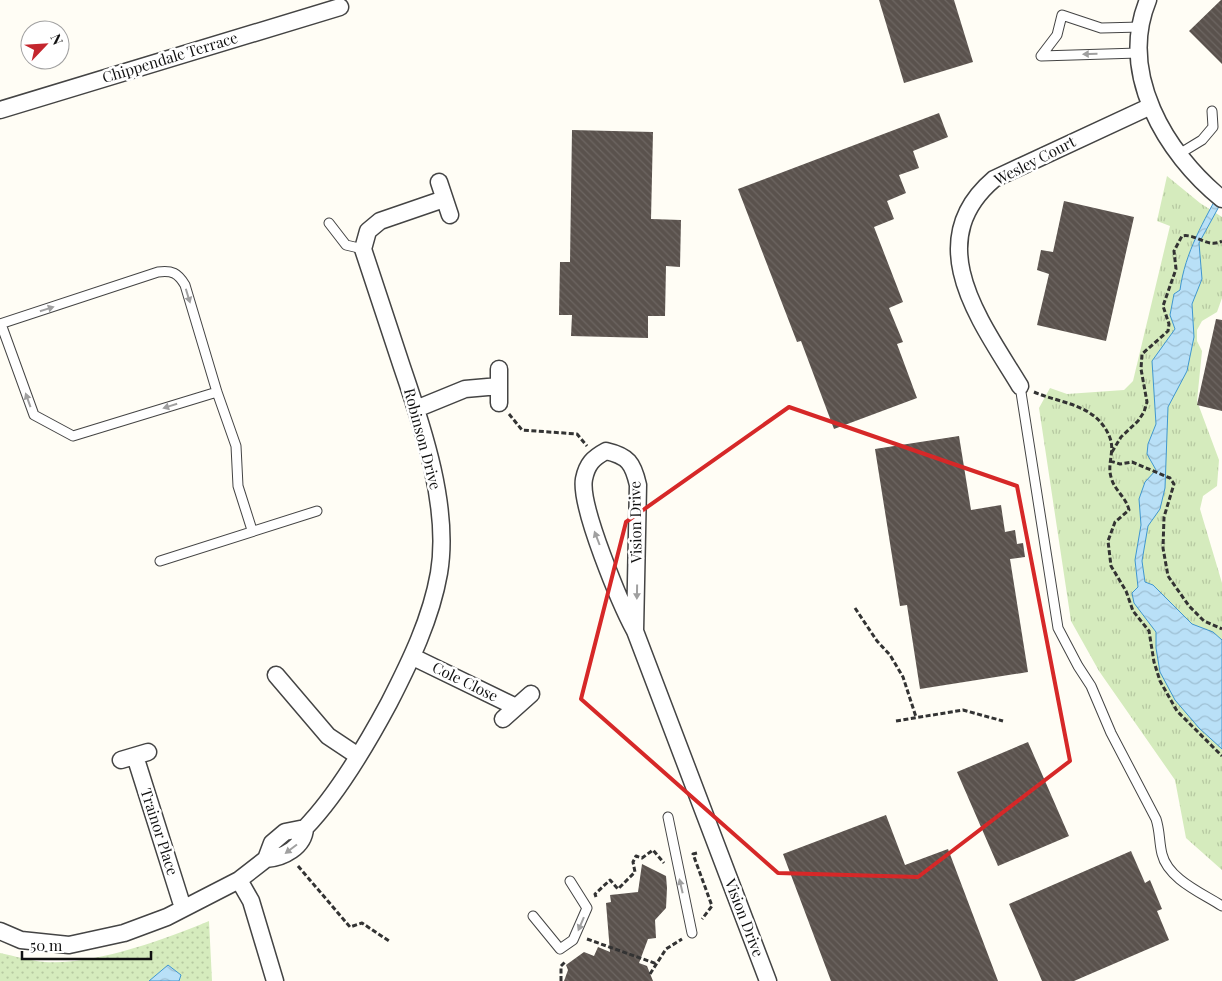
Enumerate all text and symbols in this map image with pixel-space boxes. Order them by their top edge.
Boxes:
north arrow [20,20,70,70]
street label: Chippendale Terrace [99,27,240,87]
text: N [46,31,68,48]
one-way arrow [1081,50,1097,58]
street label: Wesley Court [990,131,1079,190]
one-way arrow [185,289,193,304]
one-way arrow [40,304,55,312]
street label: Robinson Drive [400,386,446,492]
one-way arrow [24,392,32,407]
one-way arrow [163,403,178,410]
street label: Vision Drive [624,481,646,564]
one-way arrow [593,530,601,545]
one-way arrow [633,584,641,600]
street label: Cole Close [429,657,502,706]
street label: Trainor Place [136,786,183,878]
one-way arrow [285,844,298,855]
street label: Vision Drive [721,875,769,960]
one-way arrow [676,877,684,893]
one-way arrow [576,917,584,931]
scale bar [22,928,151,960]
text: 50 m [30,935,63,955]

